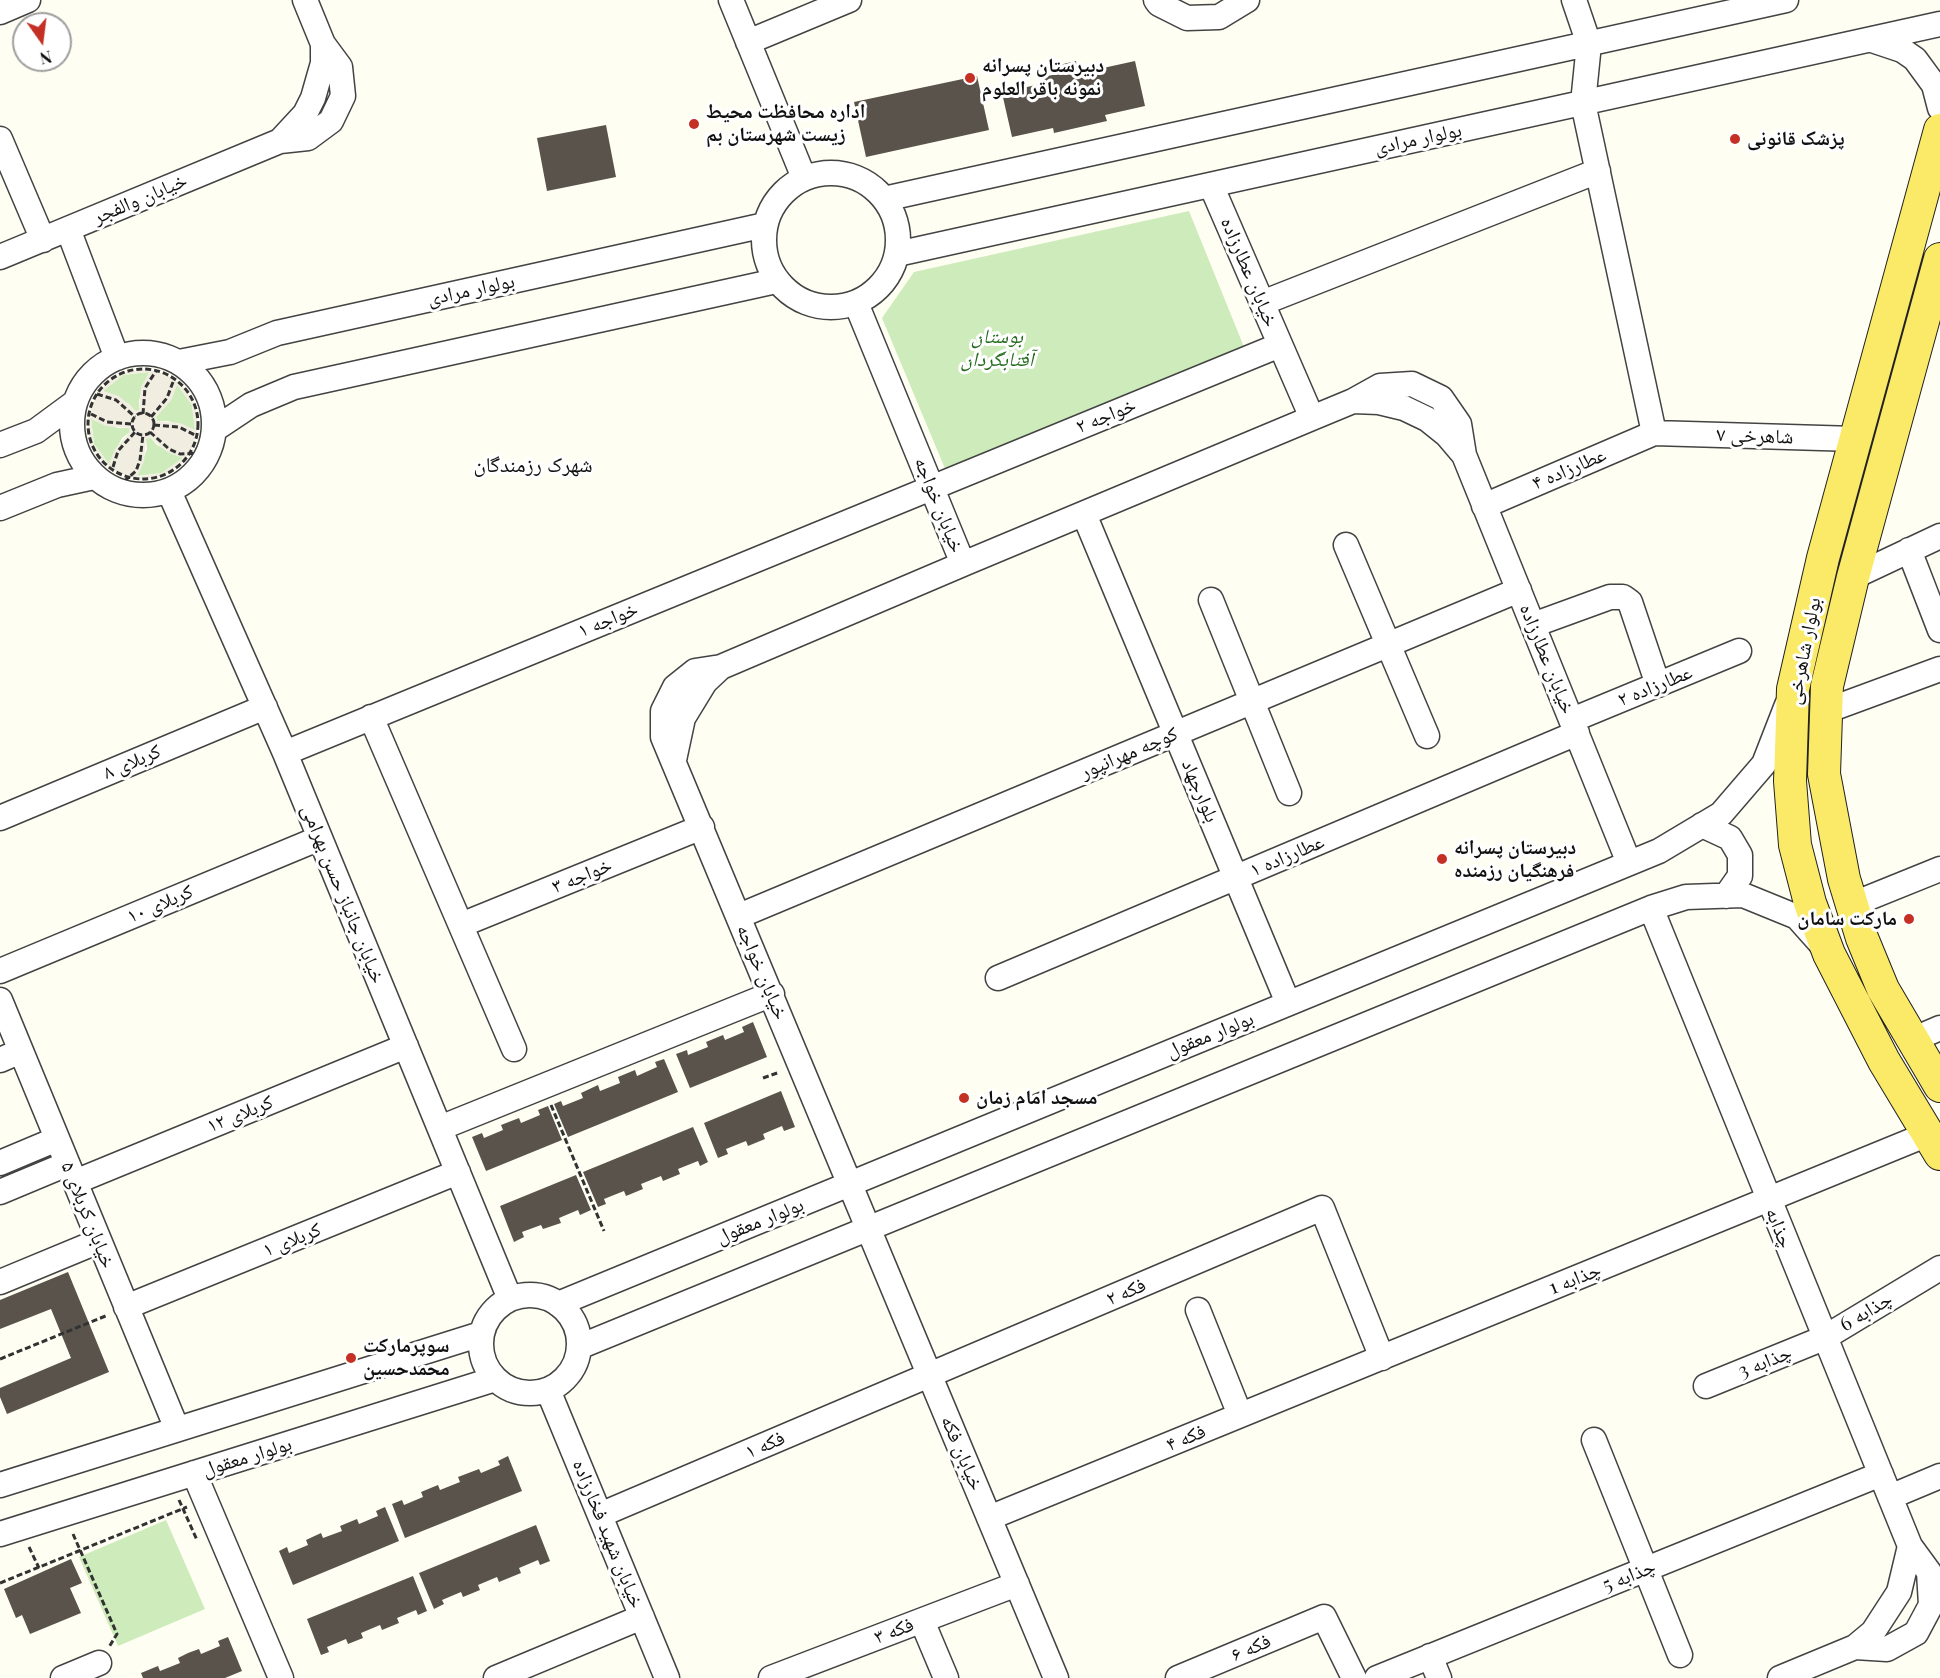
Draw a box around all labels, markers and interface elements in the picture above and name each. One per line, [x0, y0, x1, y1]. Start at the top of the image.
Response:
north arrow [12, 12, 72, 72]
text: N [38, 46, 54, 70]
place label: دبیرستان پسرانه نمونه باقر العلوم [982, 54, 1104, 101]
marker: دبیرستان پسرانه نمونه باقر العلوم [963, 71, 977, 85]
place label: اداره محافظت محیط زیست شهرستان بم [706, 100, 865, 147]
marker: اداره محافظت محیط زیست شهرستان بم [687, 117, 701, 131]
street label: بولوار مرادی [1372, 118, 1464, 160]
place label: پزشک قانونی [1747, 127, 1845, 151]
marker: پزشک قانونی [1728, 132, 1742, 146]
street label: خیابان والفجر [89, 168, 191, 230]
street label: خیابان عطارزاده [1215, 214, 1283, 330]
street label: بولوار مرادی [425, 269, 517, 311]
park label: بوستان آفتابگردان [961, 325, 1033, 372]
street label: خواجه ۲ [1073, 393, 1139, 439]
street label: شاهرخی ۷ [1716, 423, 1794, 449]
street label: عطارزاده ۴ [1528, 443, 1610, 495]
district label: شهرک رزمندگان [474, 452, 592, 478]
street label: خیابان خواجه [909, 454, 969, 556]
street label: بولوار شاهرخی [1782, 595, 1826, 707]
street label: خواجه ۱ [575, 597, 641, 643]
street label: خیابان عطارزاده [1514, 600, 1580, 718]
street label: عطارزاده ۲ [1614, 660, 1696, 712]
street label: کوچه مهرانپور [1077, 722, 1181, 784]
street label: کربلای ۸ [100, 739, 164, 785]
street label: بلوارجهاد [1176, 756, 1224, 826]
street label: خیابان جانباز حسن بهرامی [296, 801, 390, 987]
street label: عطارزاده ۱ [1246, 830, 1328, 882]
place label: دبیرستان پسرانه فرهنگیان رزمنده [1454, 836, 1576, 883]
marker: دبیرستان پسرانه فرهنگیان رزمنده [1435, 852, 1449, 866]
street label: خواجه ۳ [549, 853, 615, 899]
street label: کربلای ۱۰ [123, 879, 197, 929]
place label: مارکت سامان [1797, 907, 1897, 931]
marker: مارکت سامان [1902, 912, 1916, 926]
street label: خیابان خواجه [731, 921, 793, 1023]
street label: بولوار معقول [1163, 1007, 1257, 1063]
place label: مسجد امام زمان [976, 1086, 1097, 1110]
street label: کربلای ۱۲ [203, 1090, 277, 1138]
marker: مسجد امام زمان [957, 1091, 971, 1105]
street label: خیابان کربلای ۵ [56, 1158, 120, 1272]
street label: بولوار معقول [713, 1193, 807, 1249]
street label: چذابه [1760, 1204, 1798, 1252]
street label: کربلای ۱ [260, 1218, 324, 1262]
street label: چذابه 1 [1546, 1258, 1604, 1300]
street label: فکه ۲ [1103, 1273, 1149, 1311]
street label: چذابه 6 [1835, 1287, 1897, 1337]
place label: سوپرمارکت محمدحسین [363, 1334, 450, 1381]
street label: چذابه 3 [1735, 1340, 1795, 1384]
marker: سوپرمارکت محمدحسین [344, 1351, 358, 1365]
street label: خیابان فکه [936, 1412, 988, 1494]
street label: فکه ۴ [1163, 1419, 1209, 1457]
street label: فکه ۱ [742, 1426, 788, 1464]
street label: بولوار معقول [199, 1432, 295, 1482]
street label: خیابان شهید فخارزاده [567, 1456, 649, 1612]
street label: چذابه 5 [1599, 1555, 1659, 1597]
street label: فکه ۳ [871, 1613, 917, 1649]
street label: فکه ۶ [1228, 1629, 1274, 1667]

